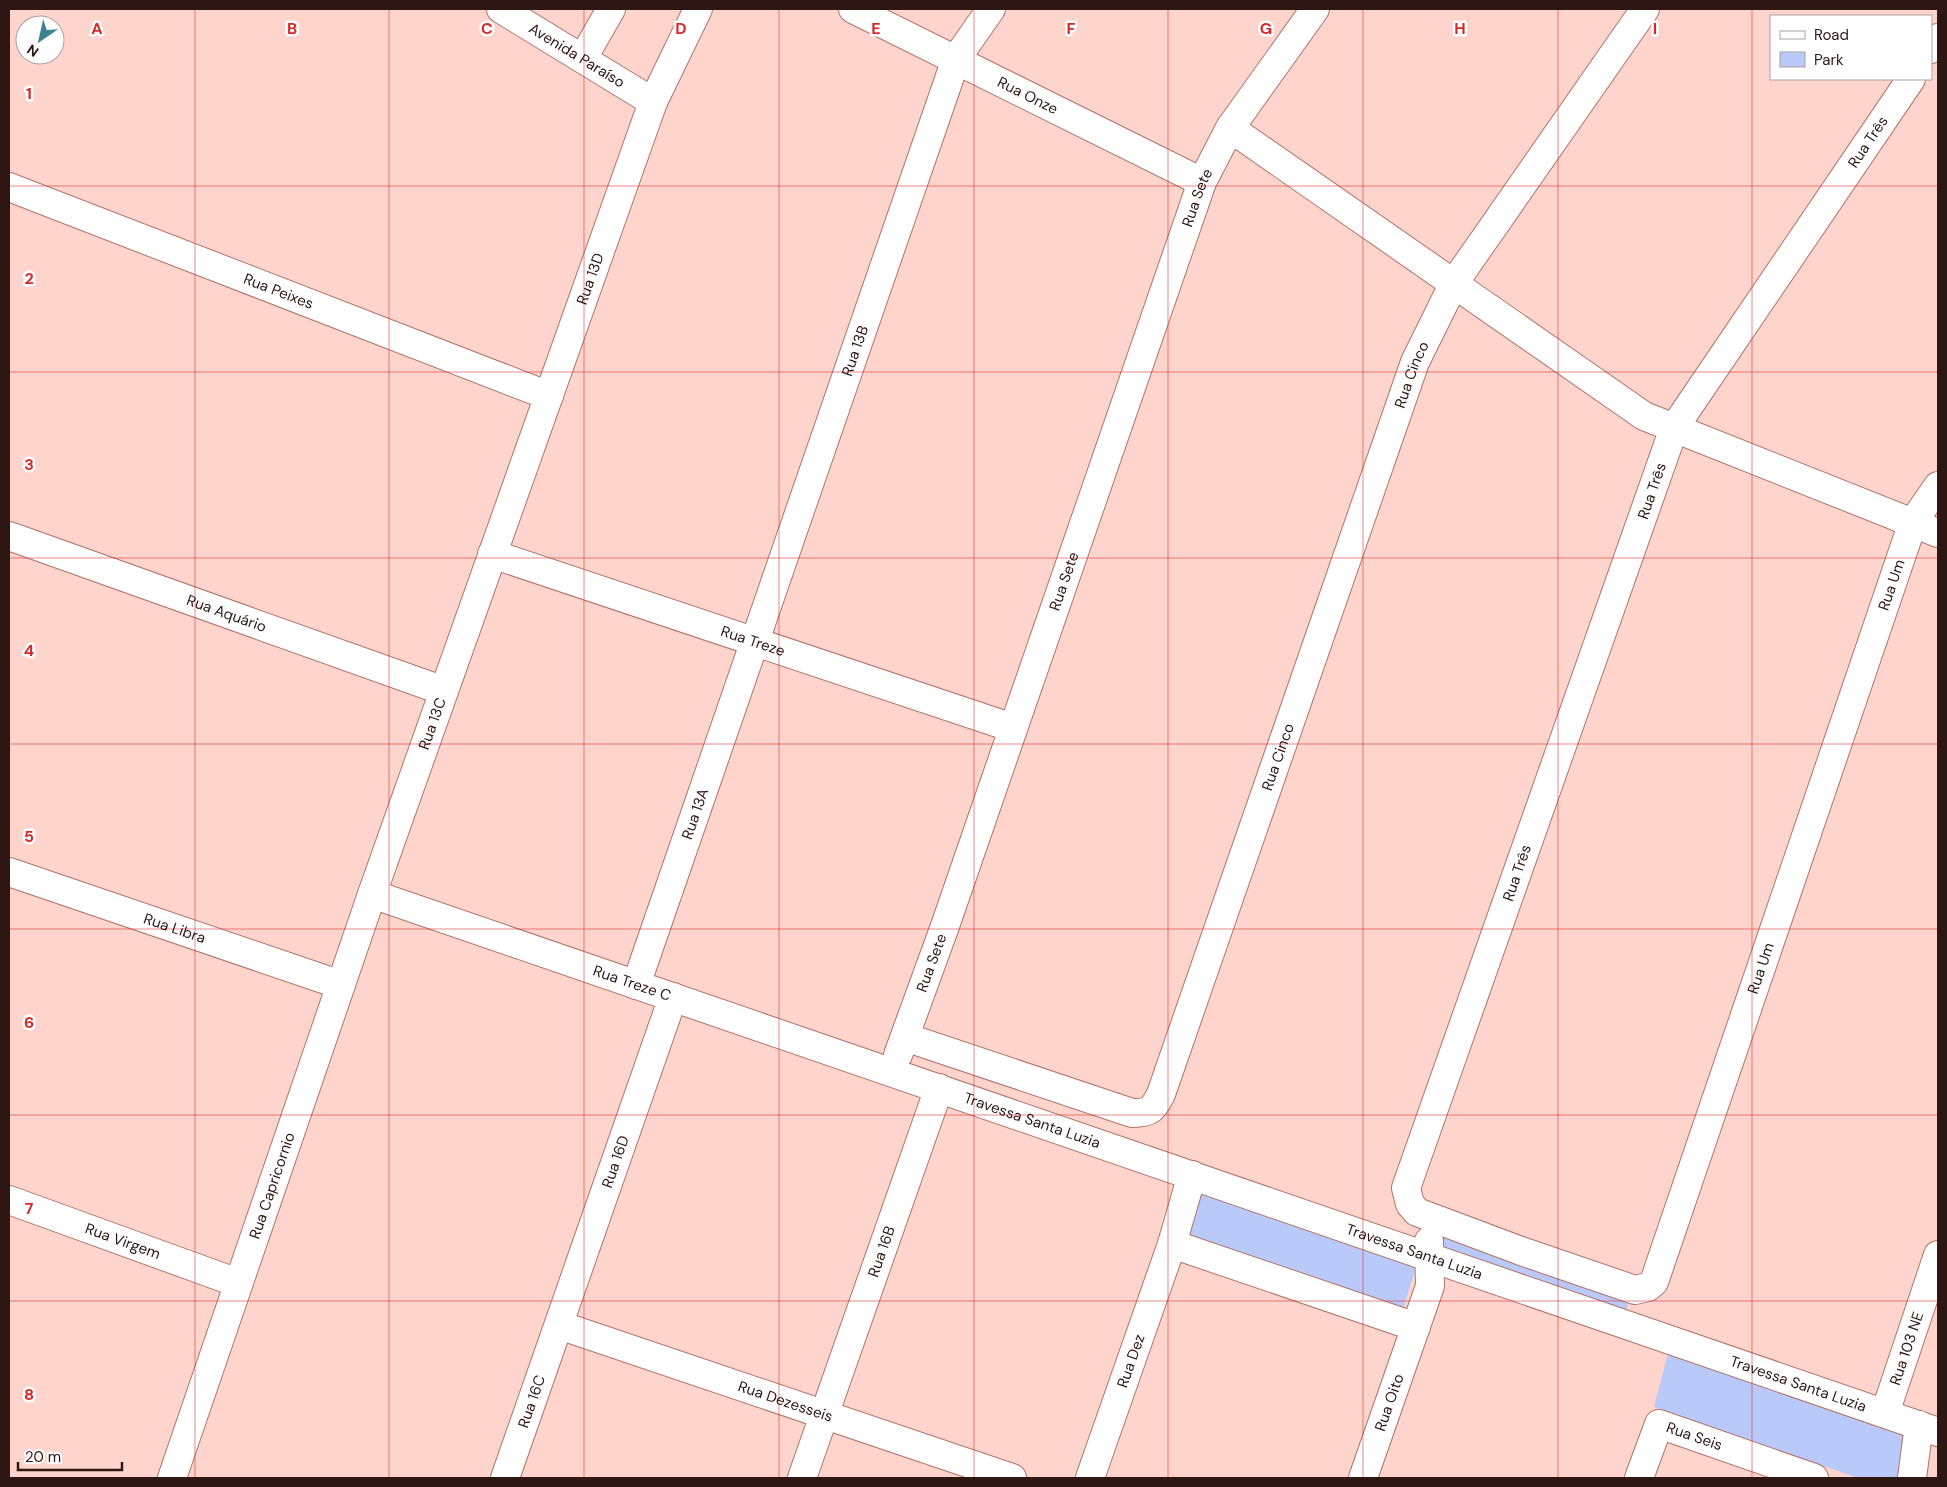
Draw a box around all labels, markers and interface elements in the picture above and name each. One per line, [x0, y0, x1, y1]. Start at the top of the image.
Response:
north arrow [15, 15, 65, 65]
legend [1770, 15, 1932, 80]
text: A [91, 18, 103, 39]
text: B [287, 18, 297, 39]
text: C [481, 18, 493, 39]
street label: Avenida Paraíso [525, 18, 629, 93]
text: D [675, 18, 687, 39]
text: E [871, 18, 881, 39]
text: F [1067, 18, 1076, 39]
text: G [1260, 18, 1272, 39]
text: H [1454, 18, 1466, 39]
text: I [1653, 18, 1657, 39]
text: Road [1814, 25, 1849, 45]
text: N [23, 40, 42, 61]
text: Park [1814, 50, 1844, 70]
street label: Rua Onze [994, 72, 1061, 119]
text: 1 [26, 83, 32, 104]
street label: Rua Três [1843, 112, 1893, 172]
street label: Rua Sete [1177, 165, 1217, 230]
street label: Rua 13D [572, 250, 609, 307]
text: 2 [24, 268, 34, 289]
street label: Rua Peixes [241, 269, 316, 314]
street label: Rua 13B [837, 323, 873, 379]
street label: Rua Cinco [1390, 338, 1434, 411]
text: 3 [24, 454, 34, 475]
street label: Rua Três [1633, 460, 1671, 522]
street label: Rua Sete [1045, 549, 1083, 613]
street label: Rua Um [1874, 557, 1910, 613]
street label: Rua Aquário [184, 590, 269, 637]
street label: Rua Treze [718, 621, 788, 661]
text: 4 [24, 640, 34, 661]
street label: Rua 13C [414, 695, 451, 753]
street label: Rua Cinco [1257, 720, 1299, 793]
street label: Rua 13A [677, 786, 713, 842]
text: 5 [24, 826, 34, 847]
street label: Rua Três [1498, 842, 1536, 904]
street label: Rua Libra [141, 909, 208, 948]
street label: Rua Sete [912, 931, 951, 995]
street label: Rua Um [1743, 940, 1779, 997]
street label: Rua Treze C [590, 961, 674, 1006]
text: 6 [24, 1012, 34, 1033]
street label: Travessa Santa Luzia [961, 1088, 1103, 1153]
street label: Rua Capricornio [245, 1130, 300, 1242]
street label: Rua 16D [597, 1133, 634, 1191]
text: 7 [25, 1198, 34, 1219]
street label: Rua Virgem [82, 1218, 163, 1264]
street label: Travessa Santa Luzia [1343, 1219, 1485, 1284]
street label: Rua 16B [863, 1223, 900, 1280]
street label: Rua 103 NE [1885, 1309, 1928, 1388]
street label: Rua Dez [1112, 1331, 1150, 1390]
street label: Travessa Santa Luzia [1727, 1351, 1869, 1417]
street label: Rua Oito [1370, 1371, 1409, 1434]
street label: Rua 16C [513, 1372, 550, 1431]
street label: Rua Dezesseis [735, 1376, 835, 1427]
text: 8 [24, 1384, 34, 1405]
street label: Rua Seis [1664, 1417, 1725, 1455]
scale bar [18, 1440, 121, 1472]
text: 20 m [25, 1447, 61, 1467]

